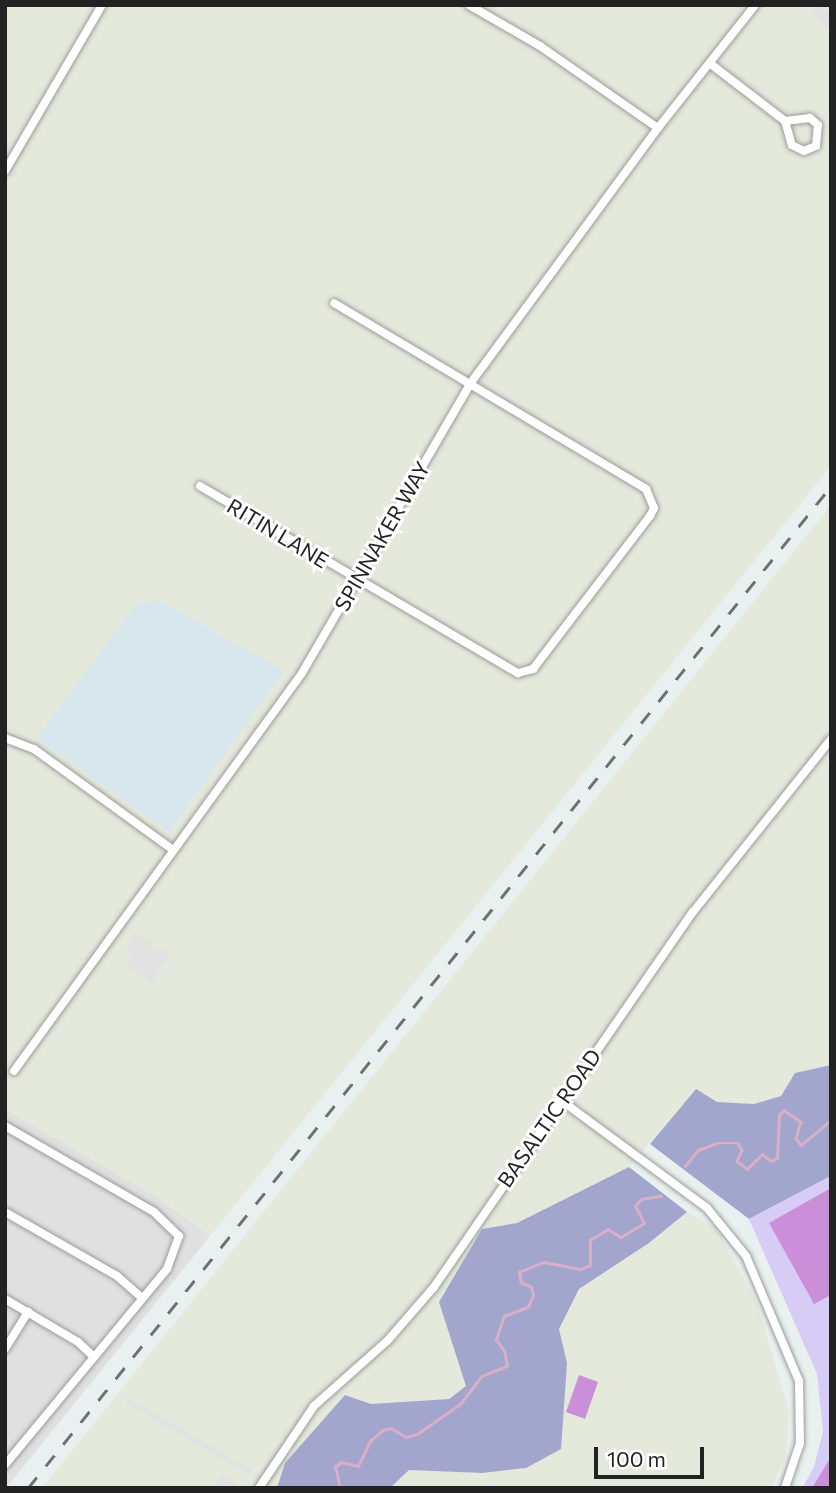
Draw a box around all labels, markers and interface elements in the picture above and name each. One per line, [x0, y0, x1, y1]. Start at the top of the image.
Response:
street label: SPINNAKER WAY [329, 457, 435, 615]
street label: RITIN LANE [223, 493, 333, 573]
street label: BASALTIC ROAD [492, 1044, 606, 1192]
scale bar [598, 1434, 708, 1478]
text: 100 m [607, 1446, 666, 1471]

